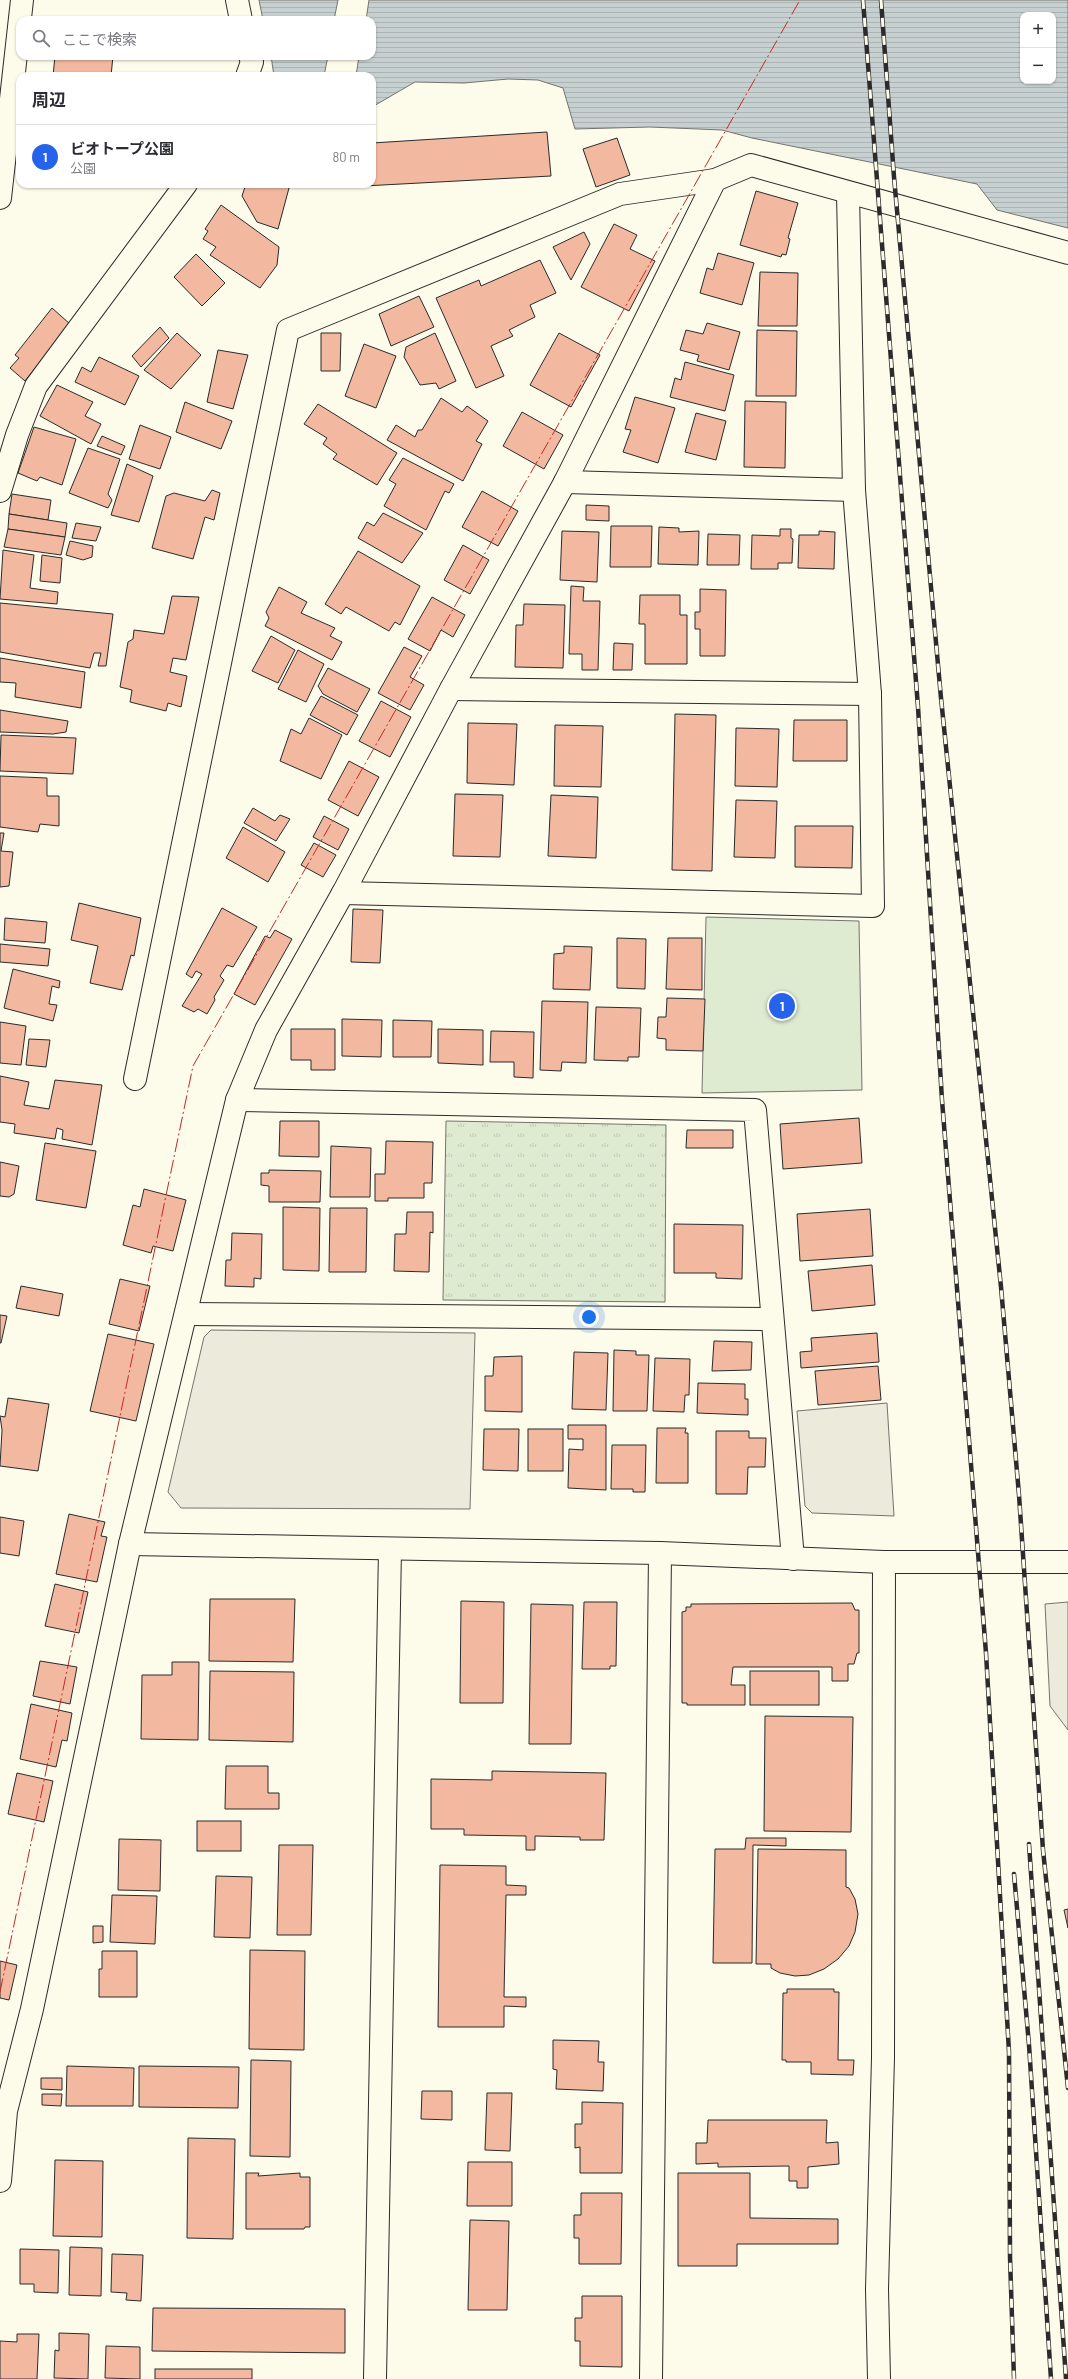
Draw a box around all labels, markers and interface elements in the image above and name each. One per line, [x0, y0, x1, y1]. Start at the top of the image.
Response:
map controls [1020, 12, 1056, 84]
button: + [1020, 12, 1056, 48]
search box [16, 16, 376, 60]
icon: search [30, 27, 52, 49]
text: ここで検索 [62, 30, 137, 48]
button: − [1020, 48, 1056, 84]
text: 周辺 [32, 89, 66, 109]
text: ビオトープ公園 [70, 139, 174, 157]
text: 1 [43, 149, 47, 165]
text: 80 m [333, 149, 360, 165]
text: 公園 [70, 160, 96, 176]
pin: 1 [769, 991, 795, 1021]
your location [579, 1307, 599, 1327]

